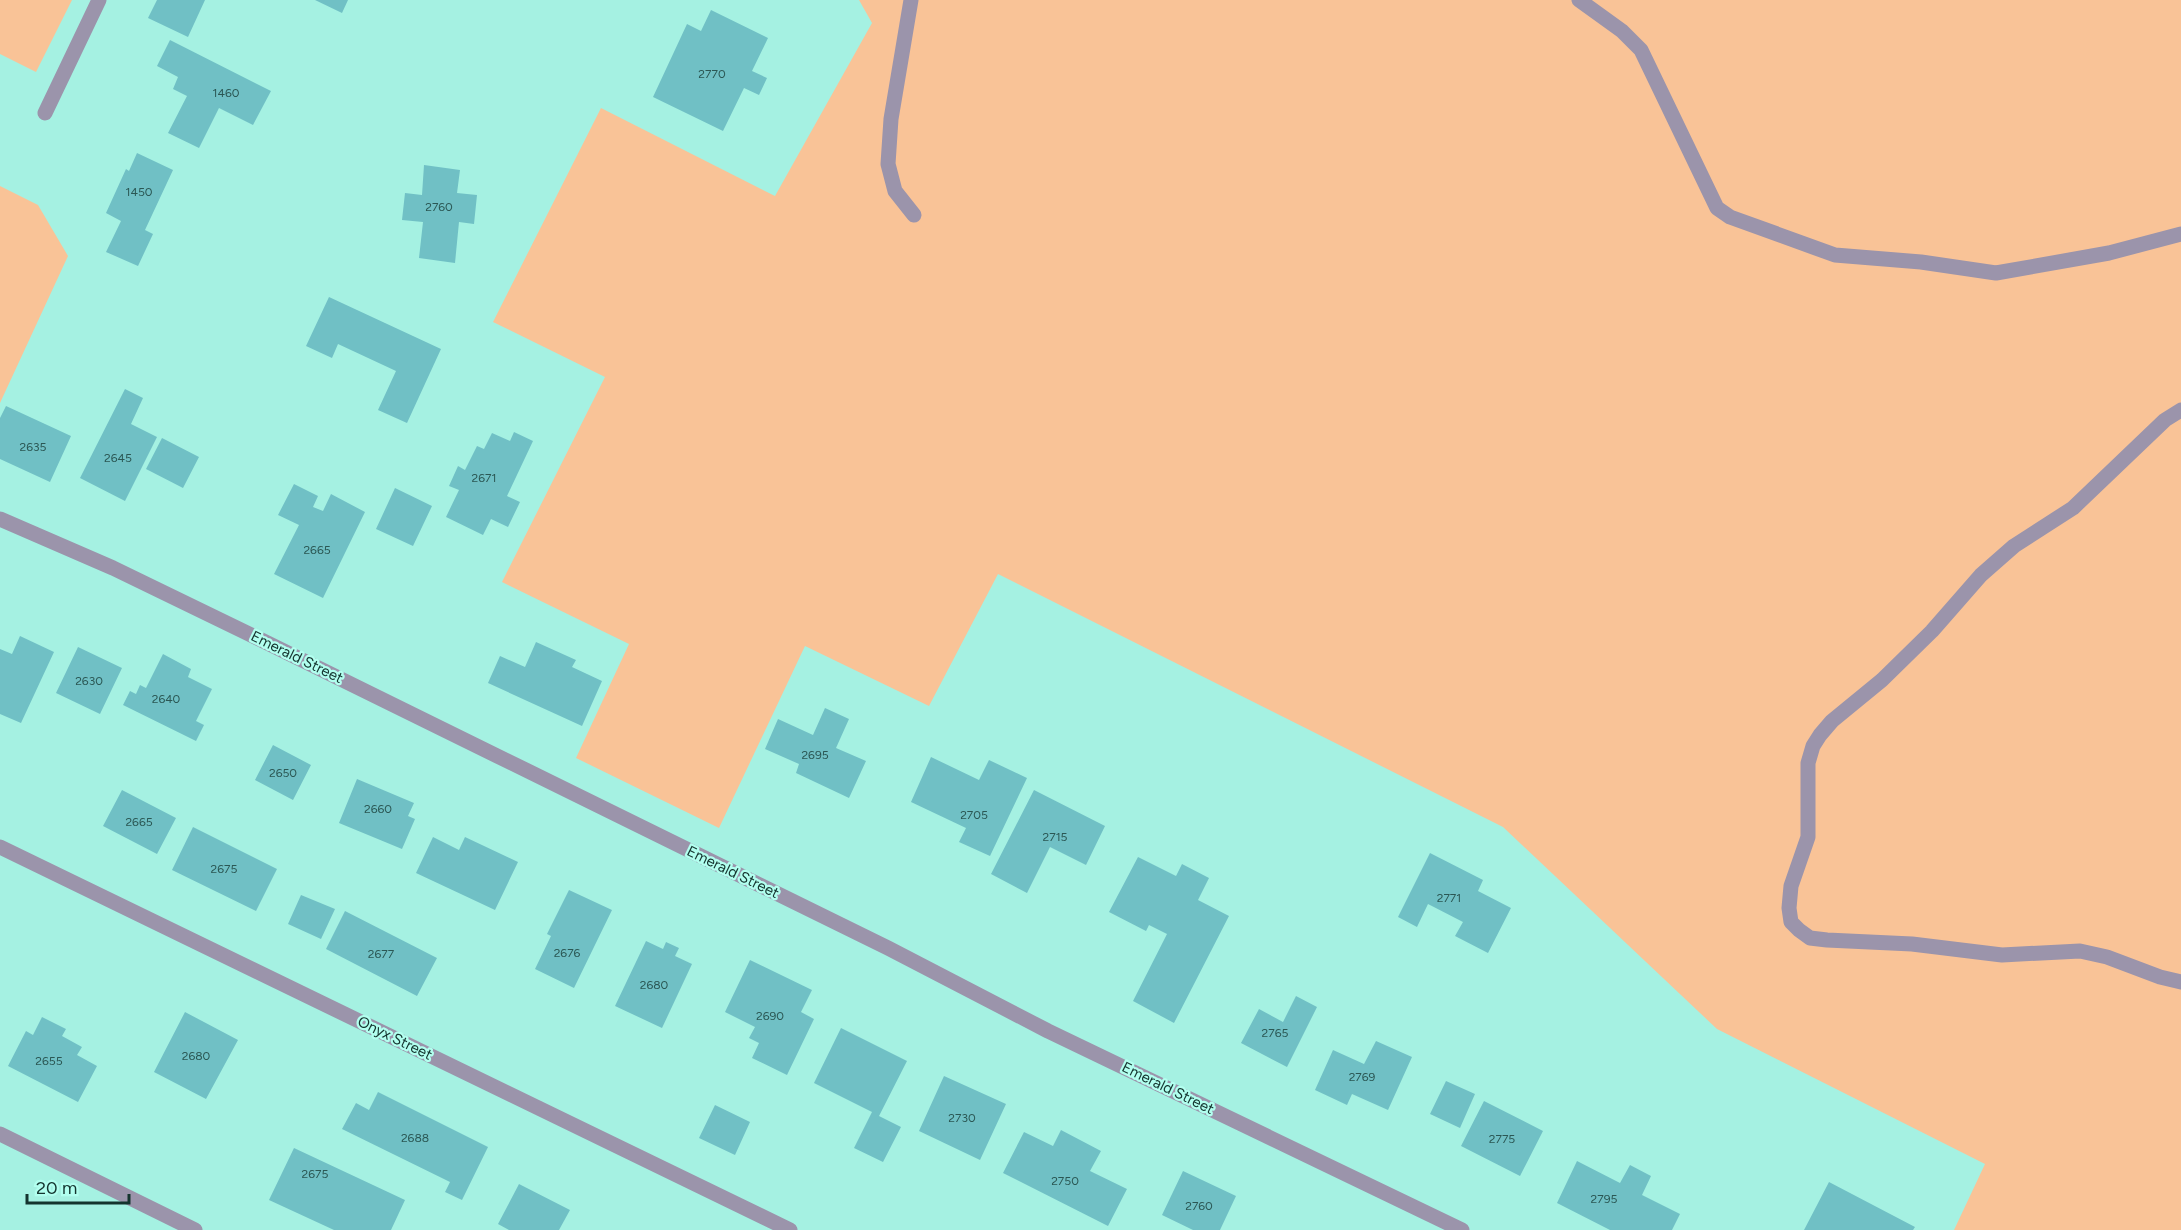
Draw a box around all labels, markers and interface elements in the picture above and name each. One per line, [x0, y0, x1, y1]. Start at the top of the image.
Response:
house number: 2770 [698, 67, 726, 81]
house number: 1460 [213, 86, 240, 100]
house number: 1450 [125, 185, 153, 199]
house number: 2760 [425, 200, 453, 214]
house number: 2635 [20, 440, 47, 454]
house number: 2645 [104, 451, 132, 465]
house number: 2671 [472, 471, 496, 485]
house number: 2665 [303, 543, 331, 557]
street label: Emerald Street [248, 627, 346, 687]
house number: 2630 [75, 674, 103, 688]
house number: 2640 [152, 692, 181, 706]
house number: 2695 [801, 748, 829, 762]
house number: 2650 [269, 766, 297, 780]
house number: 2660 [364, 802, 392, 816]
house number: 2705 [960, 808, 988, 822]
house number: 2665 [125, 815, 153, 829]
house number: 2715 [1042, 830, 1068, 844]
street label: Emerald Street [684, 842, 782, 902]
house number: 2675 [211, 862, 238, 876]
house number: 2771 [1437, 891, 1461, 905]
house number: 2676 [554, 946, 581, 960]
house number: 2677 [368, 947, 395, 961]
house number: 2680 [640, 978, 669, 992]
house number: 2690 [756, 1009, 784, 1023]
street label: Onyx Street [355, 1012, 435, 1064]
house number: 2765 [1262, 1026, 1289, 1040]
house number: 2680 [182, 1049, 211, 1063]
house number: 2655 [35, 1054, 63, 1068]
street label: Emerald Street [1119, 1058, 1217, 1118]
house number: 2769 [1349, 1070, 1376, 1084]
house number: 2730 [948, 1111, 976, 1125]
house number: 2688 [401, 1131, 429, 1145]
house number: 2775 [1489, 1132, 1515, 1146]
scale bar [27, 1167, 129, 1205]
house number: 2675 [302, 1167, 329, 1181]
house number: 2750 [1051, 1174, 1079, 1188]
text: 20 m [36, 1177, 77, 1199]
house number: 2795 [1591, 1192, 1618, 1206]
house number: 2760 [1185, 1199, 1213, 1213]

